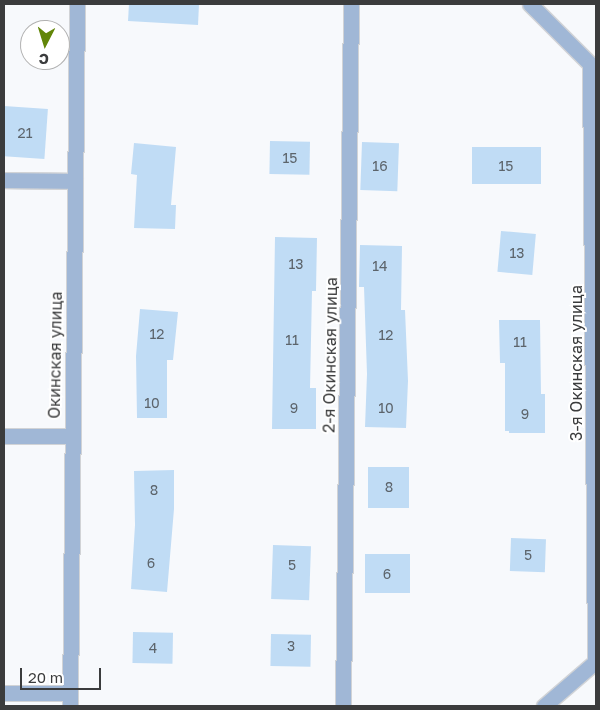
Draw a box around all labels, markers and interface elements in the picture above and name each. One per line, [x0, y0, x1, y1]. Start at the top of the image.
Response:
north arrow [20, 20, 70, 70]
text: С [38, 51, 49, 68]
house number: 21 [18, 125, 32, 141]
house number: 15 [283, 150, 297, 166]
house number: 16 [372, 158, 388, 174]
house number: 15 [499, 158, 513, 174]
house number: 13 [510, 245, 524, 261]
house number: 13 [289, 256, 303, 272]
house number: 14 [372, 258, 388, 274]
street label: 2-я Окинская улица [319, 277, 341, 433]
street label: 3-я Окинская улица [566, 285, 586, 441]
street label: Окинская улица [44, 291, 66, 419]
house number: 12 [150, 326, 164, 342]
house number: 12 [379, 327, 393, 343]
house number: 11 [285, 332, 299, 348]
house number: 11 [513, 334, 527, 350]
house number: 10 [144, 395, 160, 411]
house number: 9 [290, 400, 298, 416]
house number: 10 [378, 400, 394, 416]
house number: 9 [521, 406, 529, 422]
house number: 8 [385, 479, 393, 495]
house number: 8 [150, 482, 158, 498]
house number: 5 [524, 547, 532, 563]
house number: 6 [147, 555, 155, 571]
house number: 5 [288, 557, 296, 573]
house number: 6 [383, 566, 391, 582]
house number: 3 [287, 638, 295, 654]
house number: 4 [149, 640, 157, 656]
scale bar [22, 658, 104, 690]
text: 20 m [28, 668, 63, 686]

